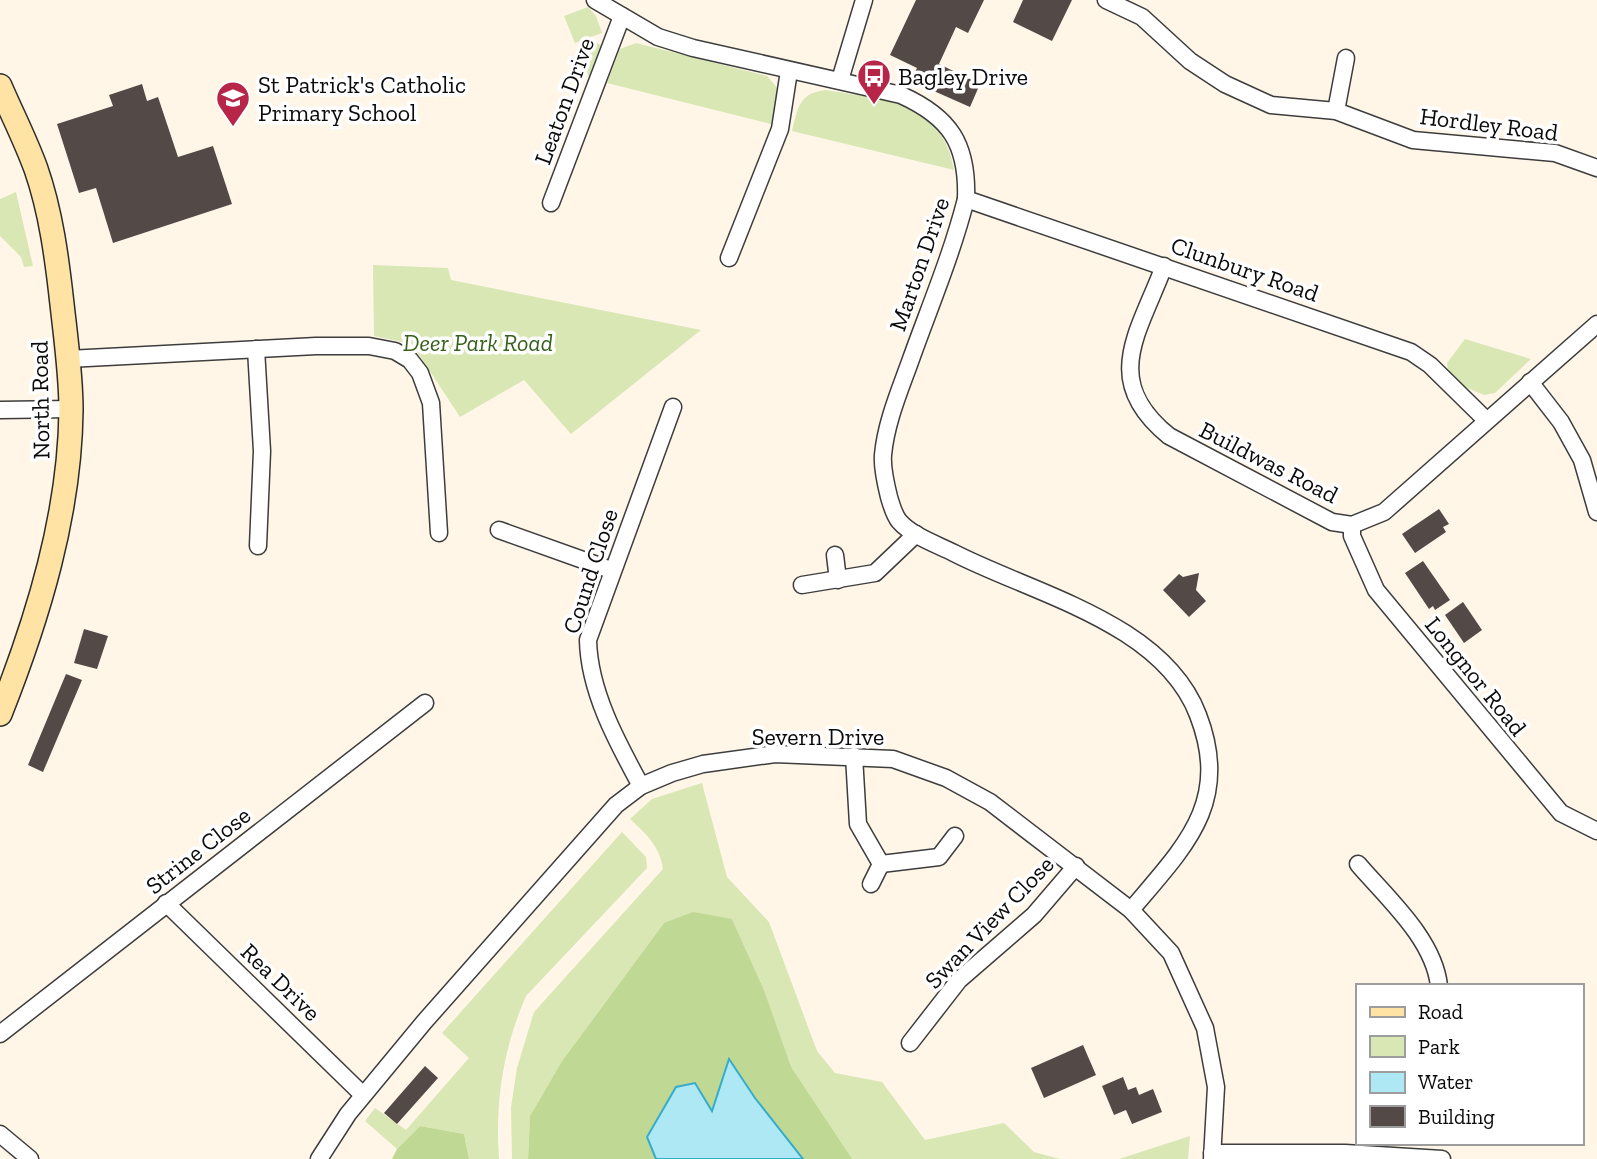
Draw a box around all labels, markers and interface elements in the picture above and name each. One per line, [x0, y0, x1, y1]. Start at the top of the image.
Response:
street label: Leaton Drive [528, 34, 600, 168]
bus stop icon: Bagley Drive [855, 57, 893, 106]
place label: Bagley Drive [898, 62, 1028, 91]
place label: St Patrick's Catholic Primary School [258, 70, 466, 127]
school or university icon: St Patrick's Catholic Primary School [214, 79, 252, 128]
street label: Hordley Road [1418, 101, 1560, 147]
street label: Marton Drive [883, 193, 955, 335]
street label: Clunbury Road [1167, 230, 1323, 308]
park label: Deer Park Road [403, 328, 553, 357]
street label: North Road [24, 340, 56, 460]
street label: Buildwas Road [1195, 415, 1343, 509]
street label: Cound Close [556, 505, 624, 637]
street label: Longnor Road [1419, 610, 1533, 742]
street label: Severn Drive [752, 722, 884, 751]
street label: Strine Close [140, 800, 256, 900]
street label: Swan View Close [918, 850, 1060, 994]
street label: Rea Drive [235, 937, 327, 1027]
legend [1356, 984, 1583, 1145]
text: Road [1418, 999, 1464, 1024]
text: Park [1418, 1034, 1460, 1059]
text: Water [1418, 1069, 1473, 1094]
text: Building [1418, 1104, 1495, 1129]

